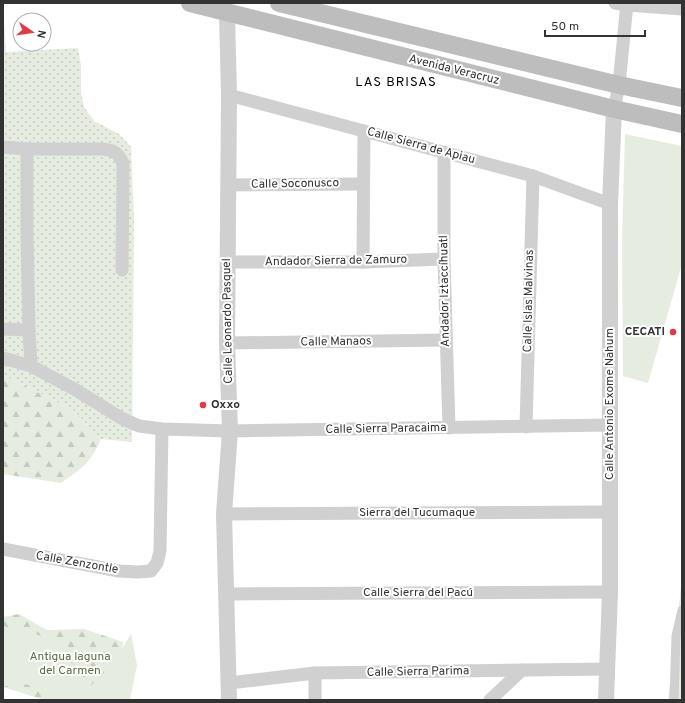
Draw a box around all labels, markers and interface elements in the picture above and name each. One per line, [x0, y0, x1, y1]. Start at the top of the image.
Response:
north arrow [12, 12, 52, 52]
scale bar [545, 12, 645, 38]
text: 50 m [551, 19, 579, 35]
text: N [33, 29, 48, 39]
street label: Avenida Veracruz [407, 51, 501, 89]
district label: LAS BRISAS [355, 75, 437, 91]
street label: Calle Sierra de Apiau [365, 124, 477, 168]
street label: Calle Soconusco [251, 175, 339, 193]
street label: Andador Iztaccíhuatl [436, 235, 454, 347]
street label: Calle Islas Malvinas [520, 249, 538, 353]
street label: Andador Sierra de Zamuro [265, 252, 408, 270]
street label: Calle Leonardo Pasquel [219, 258, 237, 384]
place label: CECATI [625, 324, 665, 340]
marker: CECATI [668, 327, 678, 337]
street label: Calle Antonio Exome Nahum [602, 328, 618, 480]
street label: Calle Manaos [300, 333, 372, 351]
place label: Oxxo [211, 397, 240, 413]
marker: Oxxo [198, 400, 208, 410]
street label: Calle Sierra Paracaima [325, 420, 447, 438]
street label: Sierra del Tucumaque [359, 505, 475, 521]
street label: Calle Zenzontle [34, 548, 120, 578]
street label: Calle Sierra del Pacú [363, 585, 473, 601]
park label: Antigua laguna del Carmen [29, 649, 111, 679]
street label: Calle Sierra Parima [367, 663, 469, 681]

